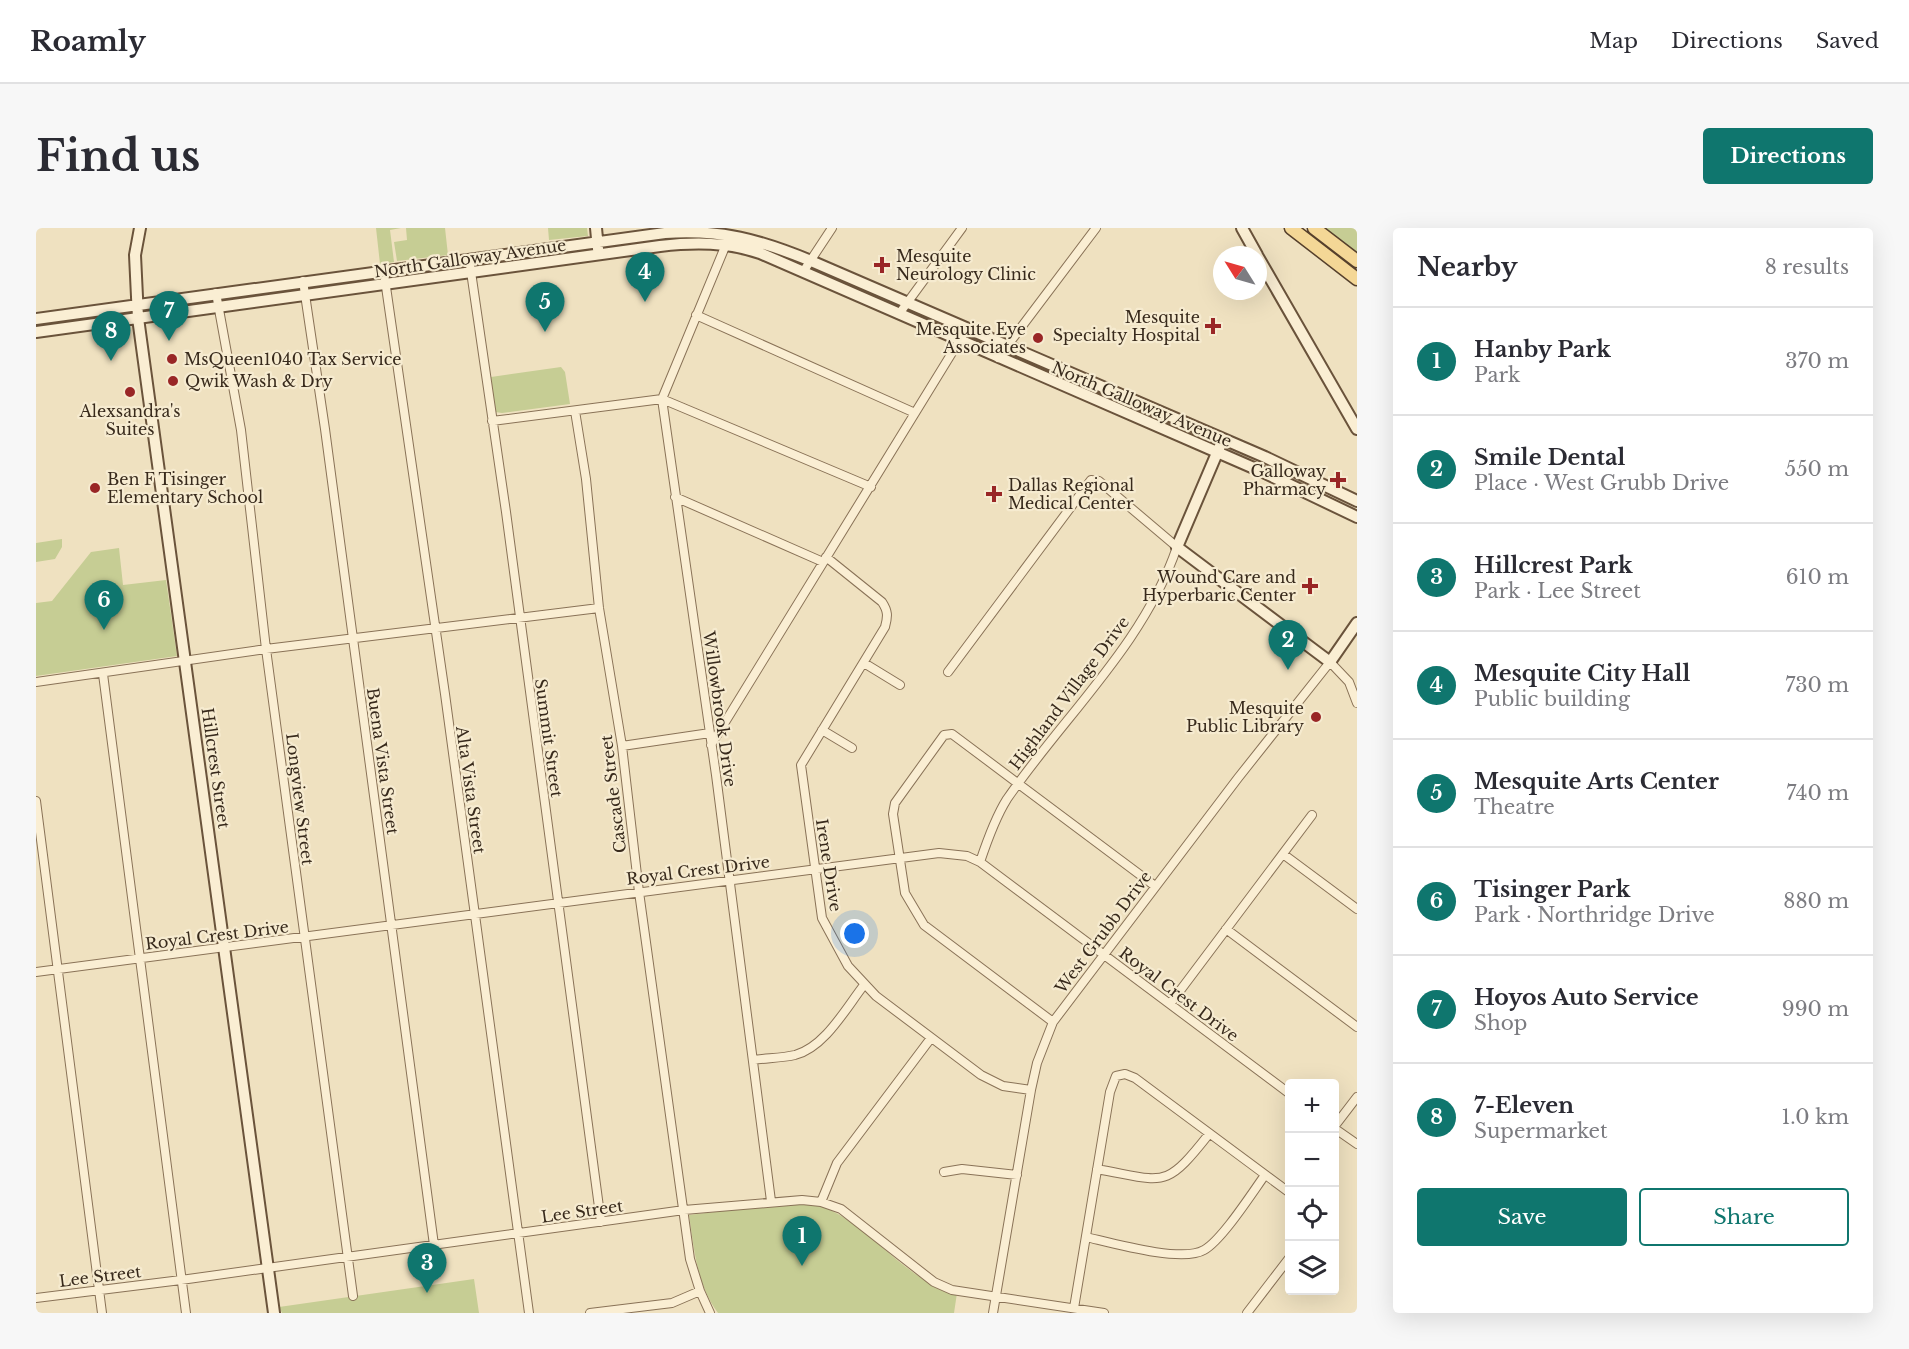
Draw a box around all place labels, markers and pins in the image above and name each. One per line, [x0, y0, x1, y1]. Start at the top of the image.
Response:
place label: Mesquite Neurology Clinic [896, 246, 1036, 284]
pin: 4 [626, 253, 664, 302]
marker: Mesquite Neurology Clinic [873, 256, 891, 274]
pin: 5 [526, 282, 564, 332]
pin: 7 [150, 291, 188, 341]
place label: Mesquite Specialty Hospital [1053, 307, 1200, 345]
pin: 8 [92, 312, 130, 361]
marker: Mesquite Specialty Hospital [1204, 317, 1222, 335]
place label: Mesquite Eye Associates [916, 319, 1026, 357]
marker: Mesquite Eye Associates [1031, 331, 1045, 345]
place label: MsQueen1040 Tax Service [184, 349, 401, 369]
marker: MsQueen1040 Tax Service [165, 352, 179, 366]
place label: Qwik Wash & Dry [185, 371, 333, 391]
marker: Qwik Wash & Dry [166, 374, 180, 388]
marker: Alexsandra's Suites [123, 385, 137, 399]
place label: Alexsandra's Suites [79, 401, 180, 439]
place label: Galloway Pharmacy [1243, 461, 1327, 499]
place label: Ben F Tisinger Elementary School [107, 469, 263, 507]
marker: Galloway Pharmacy [1331, 473, 1345, 487]
place label: Dallas Regional Medical Center [1008, 475, 1134, 513]
marker: Ben F Tisinger Elementary School [88, 481, 102, 495]
marker: Dallas Regional Medical Center [985, 485, 1003, 503]
place label: Wound Care and Hyperbaric Center [1142, 567, 1296, 605]
marker: Wound Care and Hyperbaric Center [1301, 577, 1319, 595]
pin: 6 [84, 580, 124, 630]
pin: 2 [1268, 620, 1308, 670]
place label: Mesquite Public Library [1186, 698, 1305, 736]
marker: Mesquite Public Library [1309, 710, 1323, 724]
pin: 1 [782, 1216, 822, 1266]
pin: 3 [408, 1244, 446, 1293]

